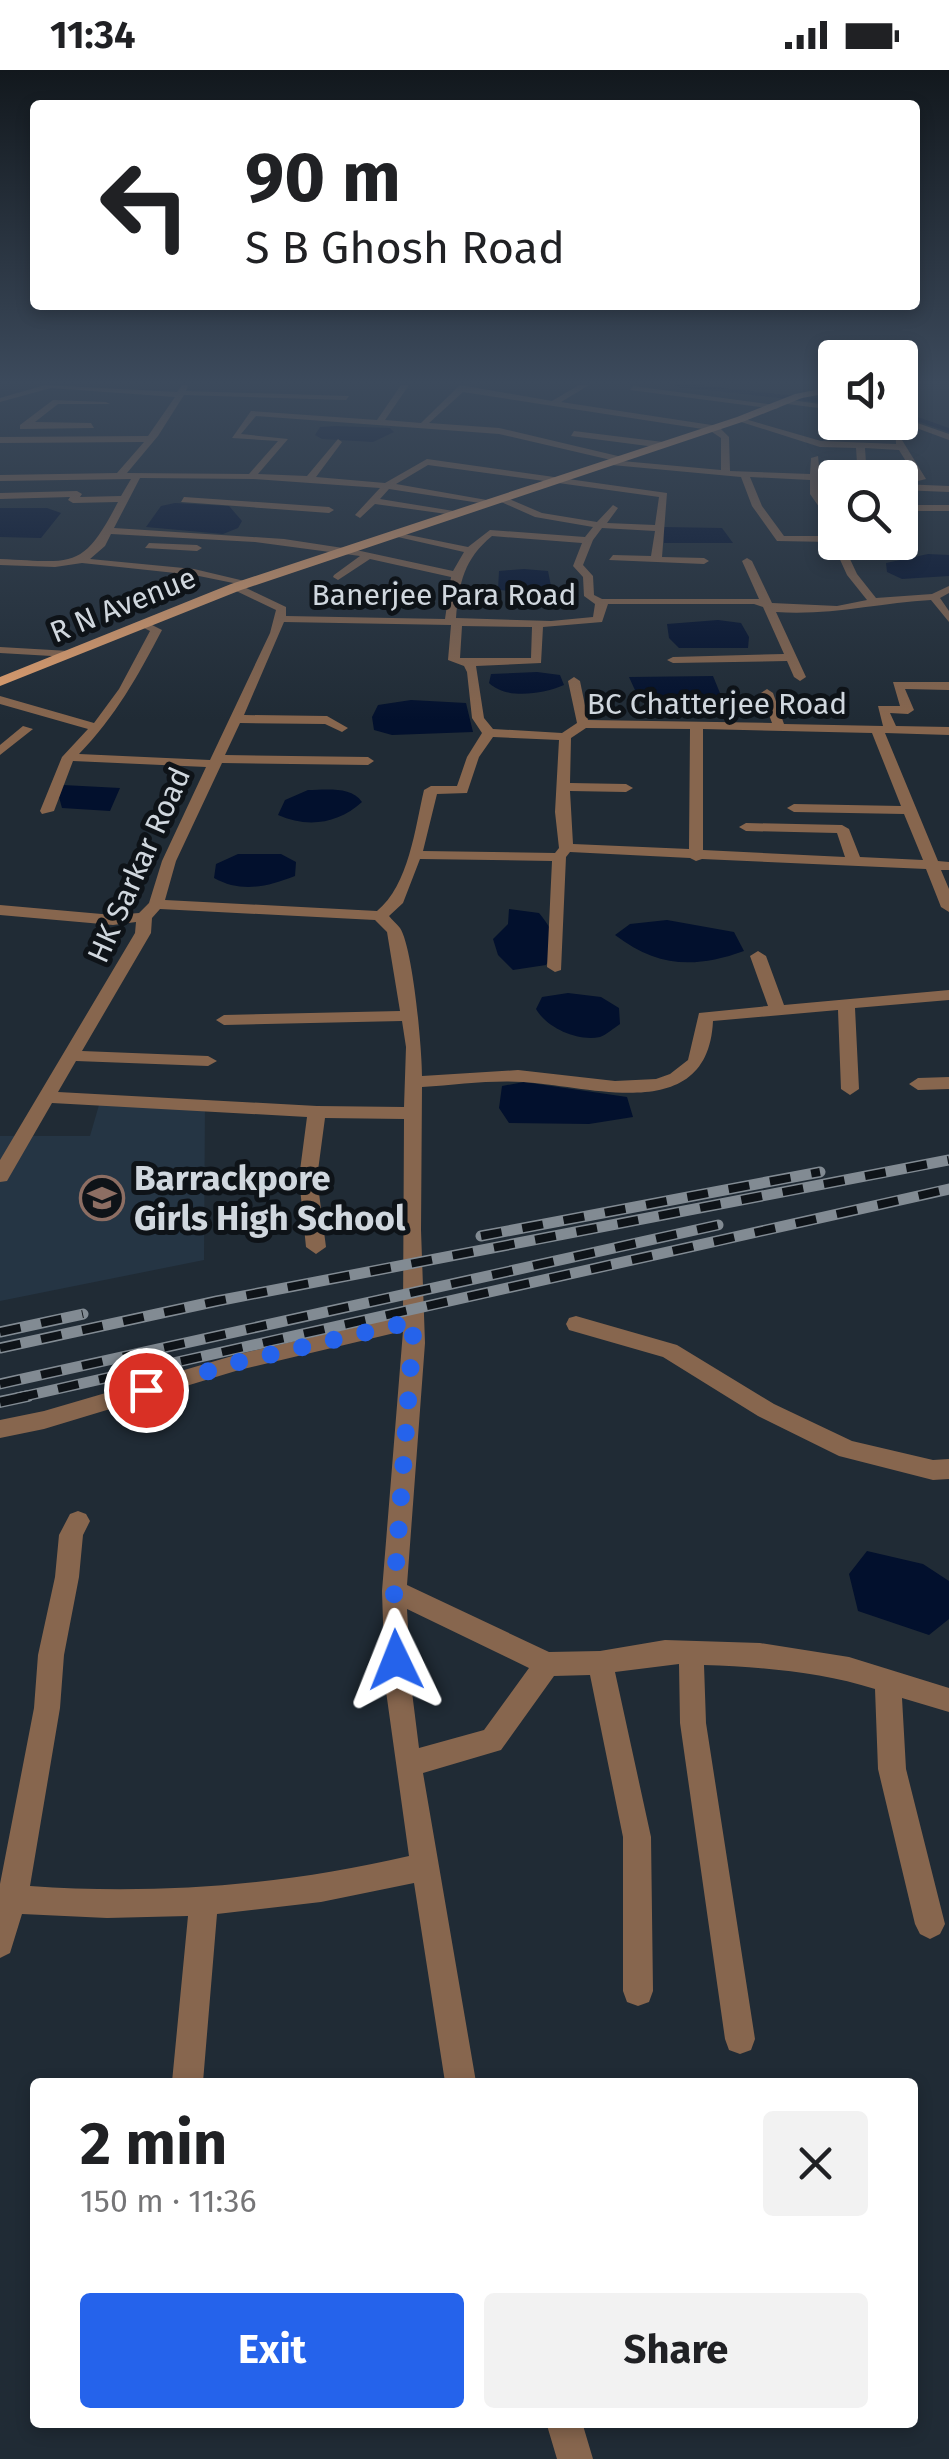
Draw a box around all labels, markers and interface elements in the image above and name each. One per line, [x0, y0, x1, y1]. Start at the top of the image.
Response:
text: 11:34 [50, 12, 135, 58]
text: 90 m [245, 136, 401, 220]
icon: left [80, 140, 210, 270]
text: S B Ghosh Road [245, 221, 565, 275]
map controls [818, 340, 918, 560]
button: sound [818, 340, 918, 440]
button: search [818, 460, 918, 560]
street label: R N Avenue [45, 559, 201, 651]
street label: Banerjee Para Road [312, 577, 576, 613]
street label: BC Chatterjee Road [587, 686, 847, 722]
street label: HK Sarkar Road [80, 762, 198, 968]
place label: Barrackpore Girls High School [134, 1157, 406, 1239]
school or university icon: Barrackpore Girls High School [79, 1175, 125, 1221]
pin [104, 1348, 189, 1433]
icon: arrive [119, 1363, 174, 1418]
position arrow [344, 1608, 448, 1712]
text: 2 min [80, 2108, 227, 2180]
button: close [763, 2111, 868, 2216]
text: 150 m · 11:36 [80, 2182, 257, 2220]
button: Exit [80, 2293, 464, 2408]
button: Share [484, 2293, 868, 2408]

